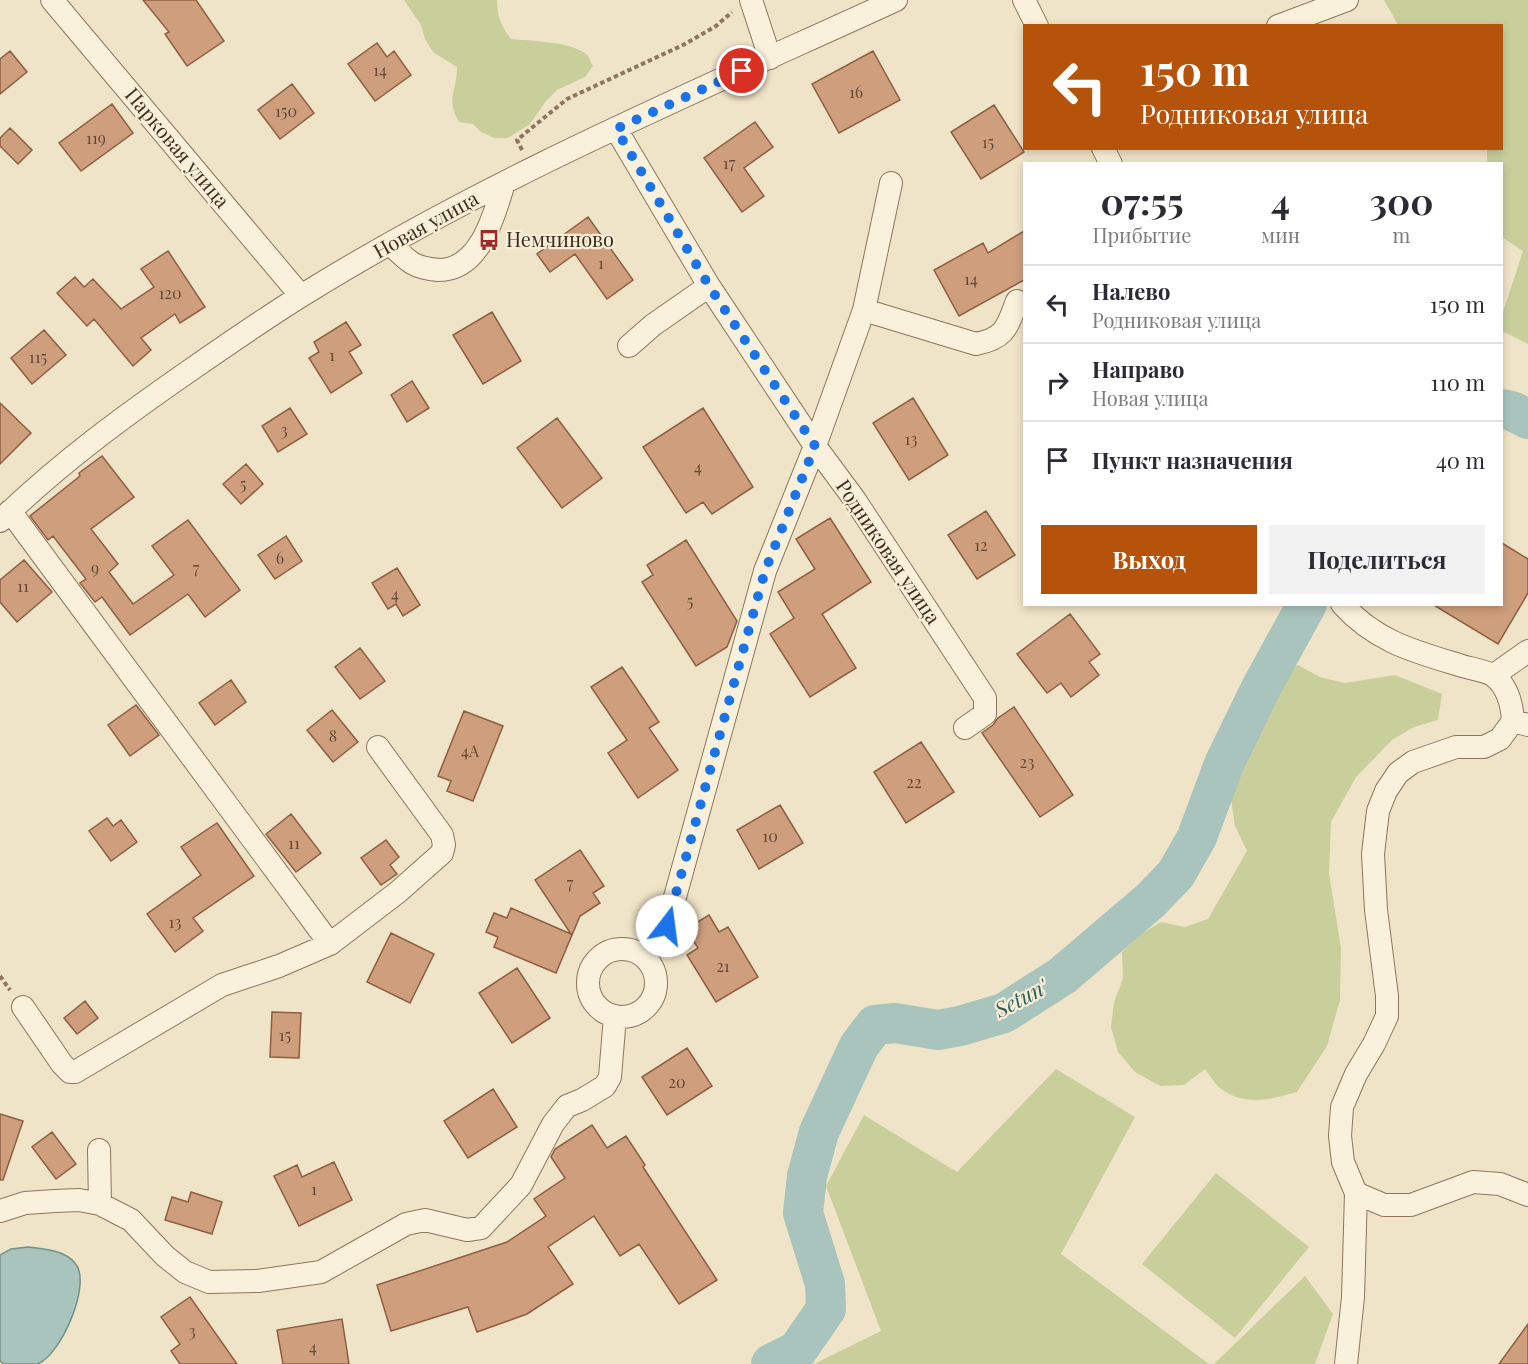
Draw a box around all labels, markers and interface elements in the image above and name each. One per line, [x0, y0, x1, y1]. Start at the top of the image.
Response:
text: 150 m [1140, 41, 1250, 97]
pin [716, 45, 767, 96]
icon: left [1041, 48, 1119, 126]
icon: arrive [725, 54, 758, 87]
house number: 14 [373, 59, 387, 80]
street label: Парковая улица [120, 81, 237, 213]
house number: 16 [849, 81, 863, 102]
text: Родниковая улица [1140, 95, 1368, 131]
house number: 150 [275, 100, 297, 121]
house number: 119 [86, 127, 106, 148]
house number: 15 [982, 131, 994, 152]
house number: 17 [723, 152, 736, 173]
text: 07:55 [1100, 176, 1184, 224]
text: 4 [1271, 176, 1290, 224]
text: 300 [1369, 176, 1433, 224]
street label: Новая улица [368, 184, 483, 264]
text: Прибытие [1093, 221, 1191, 248]
text: мин [1261, 221, 1300, 248]
text: m [1393, 221, 1410, 248]
place label: Немчиново [506, 225, 614, 252]
bus stop icon: Немчиново [477, 228, 501, 252]
house number: 1 [598, 252, 604, 273]
house number: 14 [964, 268, 978, 289]
text: Налево [1092, 276, 1170, 306]
house number: 120 [158, 282, 182, 303]
icon: left [1041, 288, 1074, 321]
text: 150 m [1430, 289, 1485, 319]
text: Родниковая улица [1092, 306, 1261, 333]
house number: 1 [329, 344, 335, 365]
house number: 115 [29, 346, 47, 367]
text: Направо [1092, 354, 1185, 384]
icon: right [1041, 366, 1074, 399]
text: 110 m [1431, 367, 1485, 397]
text: Новая улица [1092, 384, 1208, 411]
house number: 3 [280, 419, 288, 440]
house number: 13 [905, 428, 917, 449]
icon: arrive [1041, 444, 1074, 477]
text: Пункт назначения [1092, 445, 1293, 475]
text: 40 m [1436, 445, 1485, 475]
house number: 4 [694, 456, 702, 477]
house number: 5 [240, 473, 246, 494]
street label: Родниковая улица [831, 473, 948, 629]
button: Выход [1041, 525, 1257, 594]
button: Поделиться [1269, 525, 1485, 594]
house number: 12 [974, 534, 988, 555]
house number: 6 [276, 547, 284, 568]
house number: 9 [91, 557, 99, 578]
house number: 7 [193, 557, 200, 578]
house number: 11 [17, 575, 29, 596]
house number: 4 [391, 583, 399, 604]
house number: 5 [687, 590, 693, 611]
house number: 8 [329, 725, 337, 746]
house number: 4А [461, 740, 480, 761]
house number: 23 [1020, 751, 1034, 772]
house number: 22 [906, 771, 922, 792]
house number: 10 [762, 825, 778, 846]
house number: 11 [288, 832, 300, 853]
house number: 7 [567, 872, 574, 893]
position arrow [635, 894, 699, 958]
house number: 13 [169, 911, 181, 932]
house number: 21 [716, 955, 730, 976]
water label: Setun' [988, 971, 1052, 1023]
house number: 15 [279, 1024, 291, 1045]
house number: 20 [668, 1071, 686, 1092]
house number: 1 [311, 1178, 317, 1199]
house number: 3 [188, 1320, 196, 1341]
house number: 4 [309, 1336, 317, 1357]

